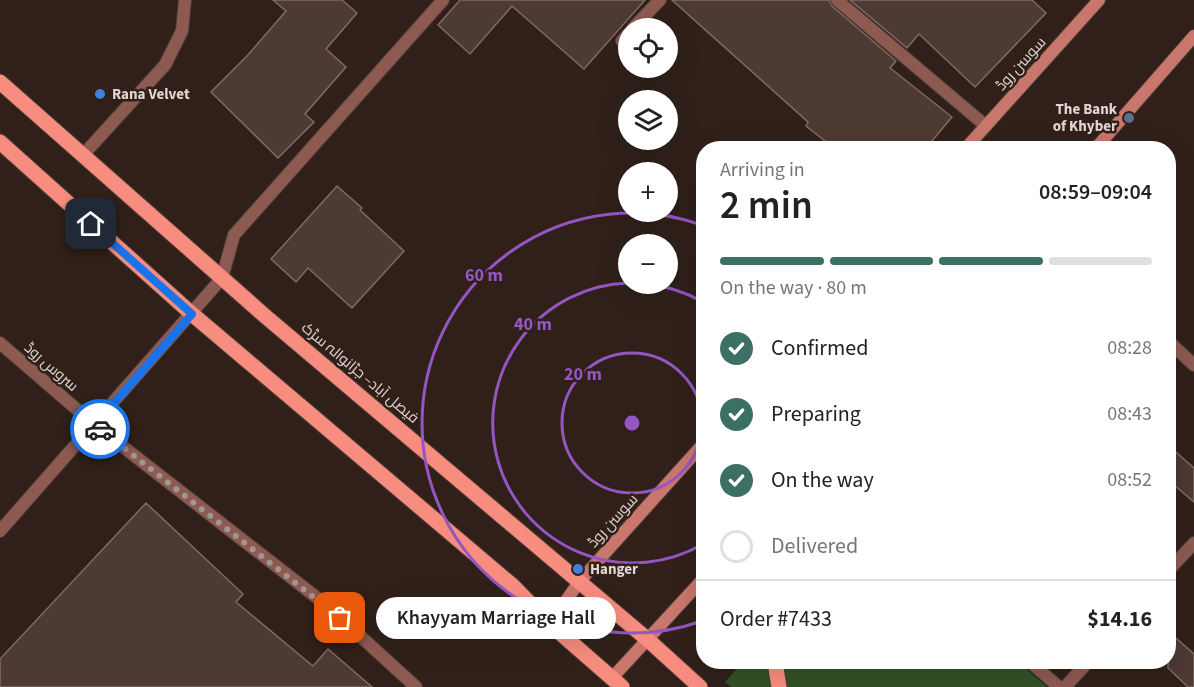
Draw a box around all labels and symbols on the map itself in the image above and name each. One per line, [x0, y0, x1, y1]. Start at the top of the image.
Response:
street label: سوسن روڈ [991, 32, 1051, 96]
place label: Rana Velvet [112, 84, 190, 105]
marker: Rana Velvet [93, 87, 107, 101]
place label: The Bank of Khyber [1053, 99, 1118, 137]
marker: The Bank of Khyber [1122, 111, 1136, 125]
pin [65, 198, 116, 249]
text: 60 m [465, 263, 503, 288]
text: 40 m [514, 312, 552, 337]
street label: فیصل آباد– جڑانوالہ سڑک [297, 317, 423, 429]
street label: سروس روڈ [19, 338, 83, 396]
text: 20 m [564, 362, 602, 387]
courier [70, 399, 130, 459]
centre of rings [622, 413, 642, 433]
street label: سوسن روڈ [583, 489, 643, 553]
place label: Hanger [590, 559, 638, 580]
marker: Hanger [571, 562, 585, 576]
pin [314, 592, 365, 643]
callout: Khayyam Marriage Hall [376, 597, 616, 639]

